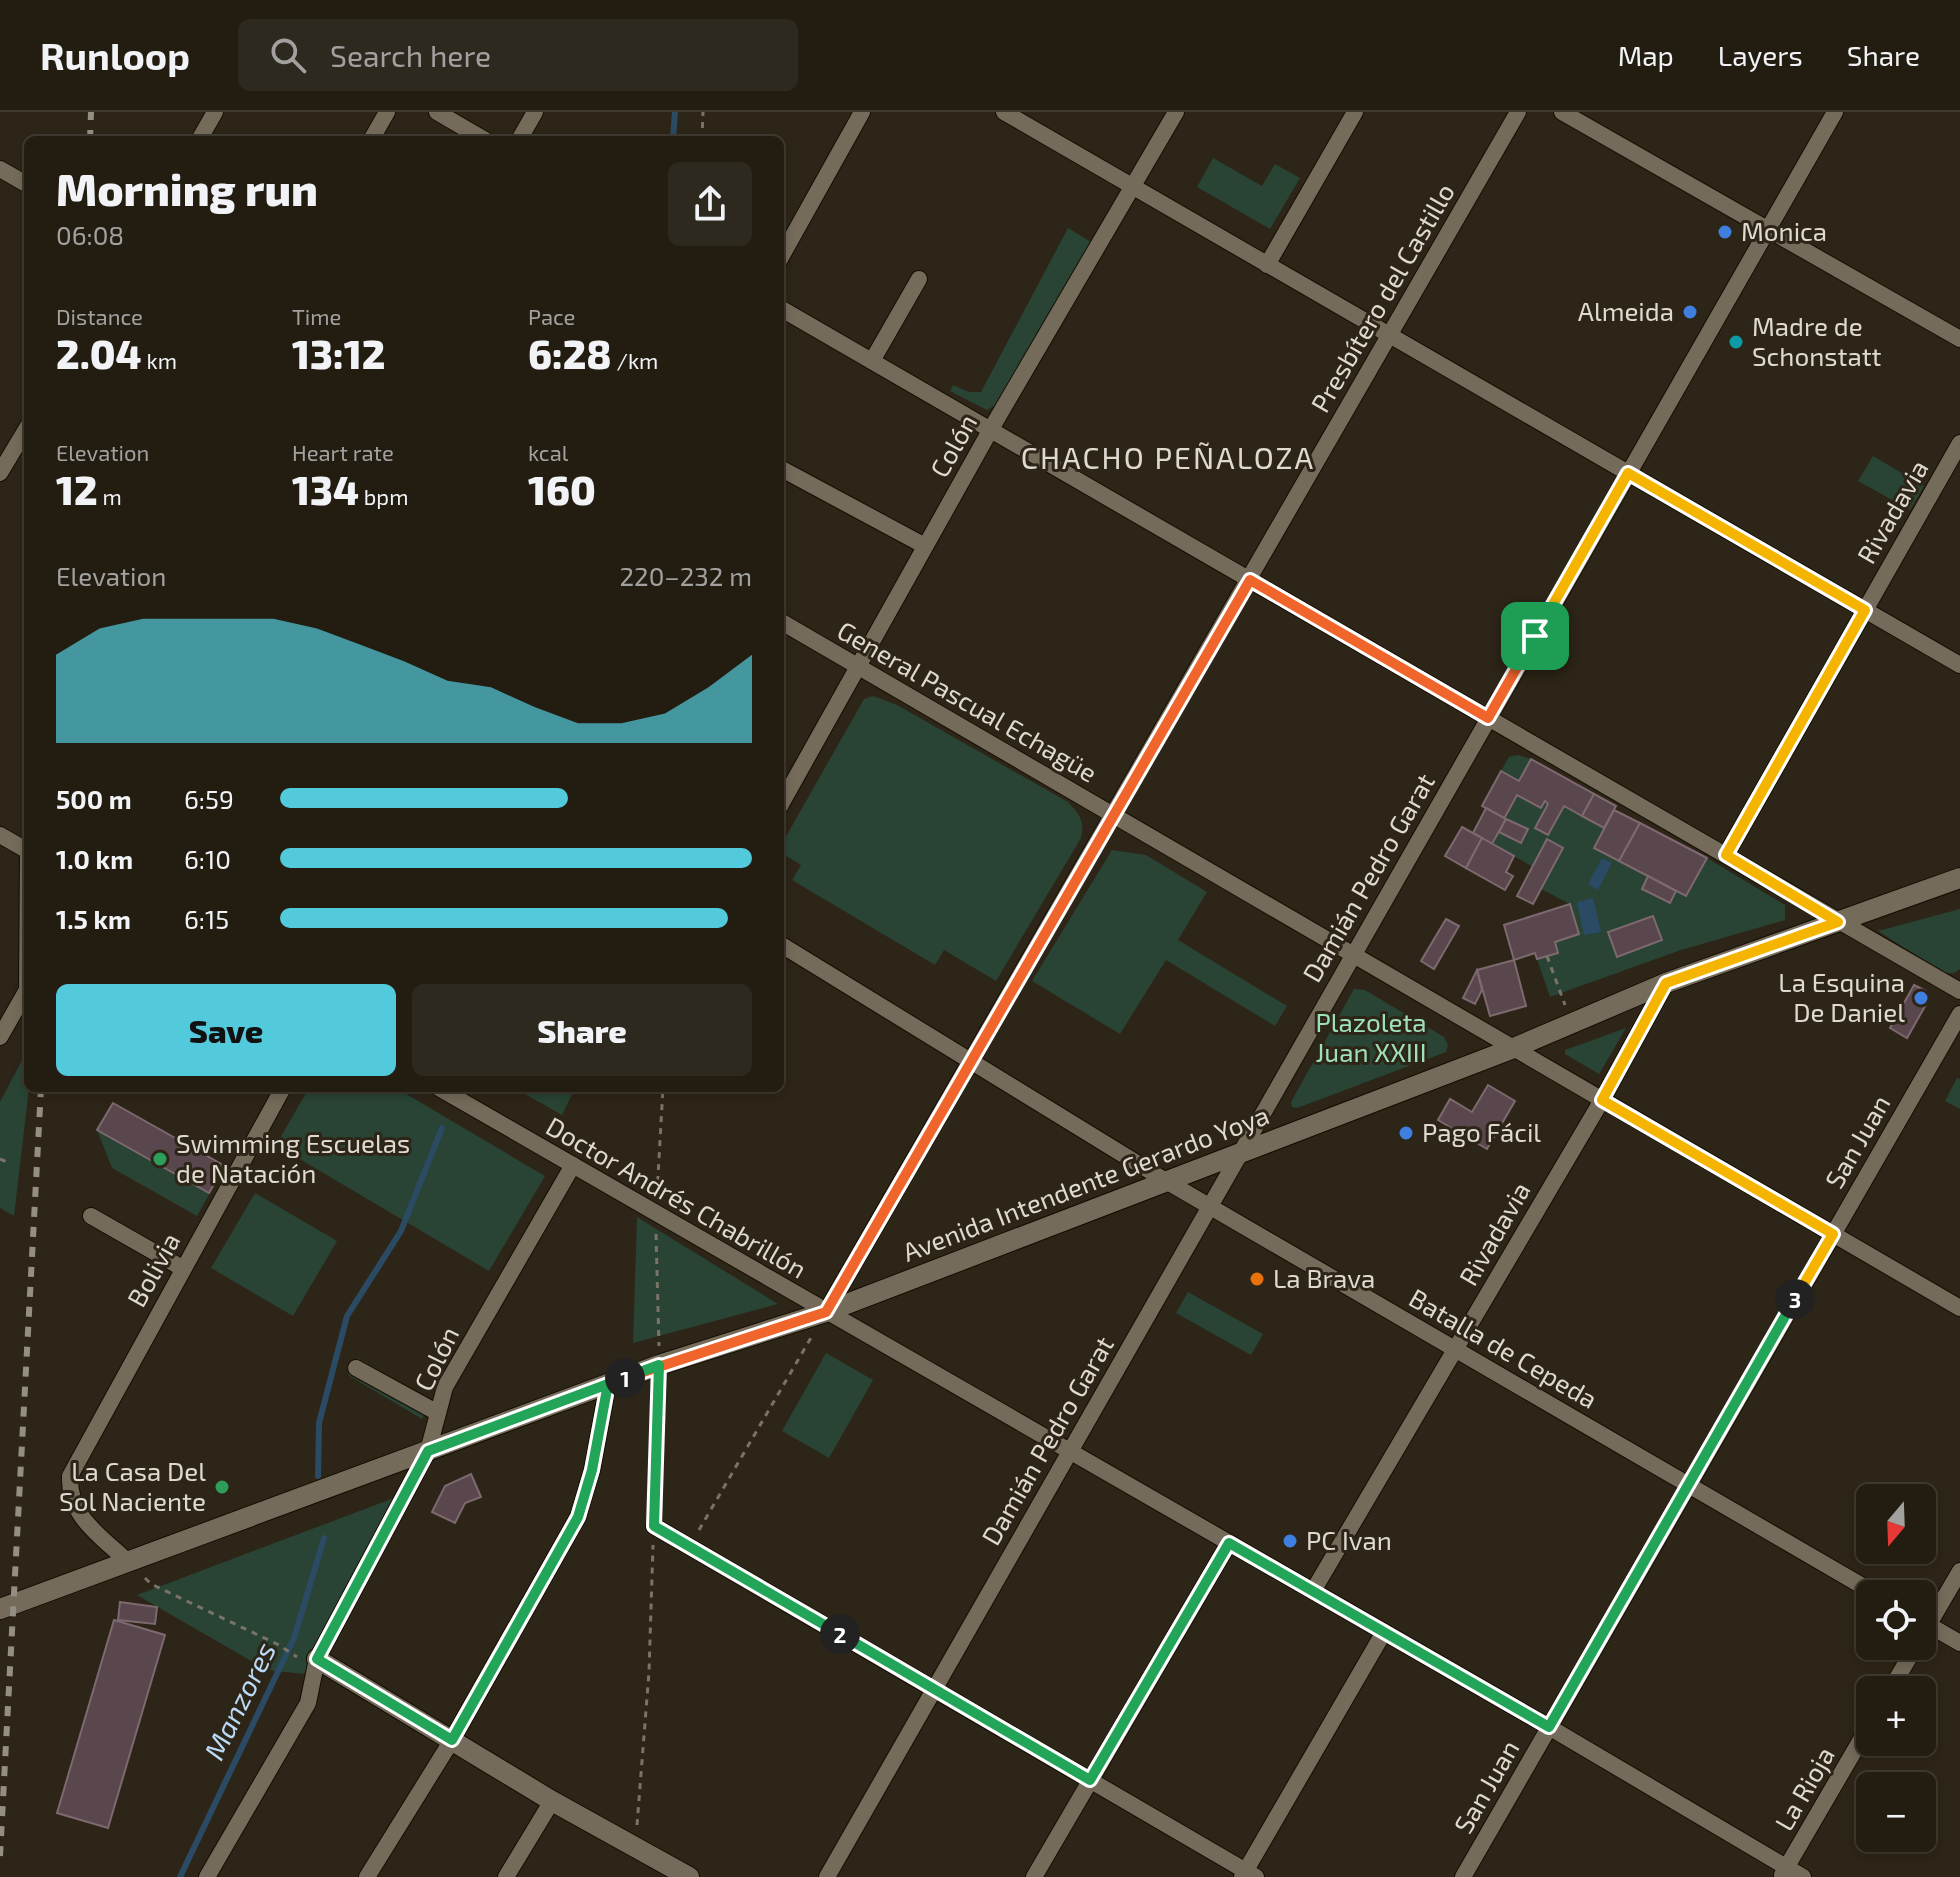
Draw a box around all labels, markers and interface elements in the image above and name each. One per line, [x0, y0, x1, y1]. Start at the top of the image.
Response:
search box [238, 19, 798, 91]
text: Runloop [40, 32, 190, 78]
icon: search [266, 33, 310, 77]
text: Search here [330, 37, 491, 73]
text: Map [1618, 38, 1674, 72]
text: Layers [1718, 38, 1803, 72]
text: Share [1847, 38, 1920, 72]
text: Morning run [56, 162, 318, 215]
button: share [668, 162, 752, 246]
street label: Presbítero del Castillo [1304, 177, 1460, 417]
place label: Monica [1741, 215, 1827, 246]
text: 06:08 [56, 219, 124, 250]
marker: Monica [1716, 223, 1734, 241]
place label: Almeida [1578, 295, 1674, 326]
text: Distance [56, 303, 143, 329]
text: Time [292, 303, 341, 329]
text: Pace [528, 303, 575, 329]
marker: Almeida [1681, 303, 1699, 321]
place label: Madre de Schonstatt [1752, 310, 1882, 371]
text: 2.04 [56, 329, 142, 377]
text: 13:12 [292, 329, 385, 377]
text: 6:28 [528, 329, 612, 377]
marker: Madre de Schonstatt [1727, 333, 1745, 351]
text: km [142, 347, 177, 373]
text: /km [612, 347, 658, 373]
street label: Colón [923, 408, 983, 482]
text: Elevation [56, 439, 149, 465]
text: Heart rate [292, 439, 394, 465]
text: kcal [528, 439, 568, 465]
district label: CHACHO PEÑALOZA [1021, 439, 1315, 475]
street label: Rivadavia [1850, 454, 1934, 568]
text: 12 [56, 465, 98, 513]
text: 134 [292, 465, 359, 513]
text: 160 [528, 465, 596, 513]
text: m [98, 483, 122, 509]
text: bpm [359, 483, 408, 509]
text: Elevation [56, 560, 166, 591]
text: 220–232 m [619, 560, 752, 591]
pin [1501, 602, 1569, 670]
street label: General Pascual Echagüe [833, 614, 1103, 788]
icon: arrive [1513, 614, 1557, 658]
street label: Damián Pedro Garat [1295, 767, 1440, 987]
text: 500 m [56, 783, 132, 814]
text: 6:59 [184, 783, 234, 814]
text: 1.0 km [56, 843, 133, 874]
text: 6:10 [184, 843, 231, 874]
text: 1.5 km [56, 903, 131, 934]
text: 6:15 [184, 903, 229, 934]
place label: La Esquina De Daniel [1778, 966, 1905, 1027]
button: Save [56, 984, 396, 1076]
button: Share [412, 984, 752, 1076]
marker: La Esquina De Daniel [1912, 989, 1930, 1007]
park label: Plazoleta Juan XXIII [1315, 1006, 1427, 1067]
street label: San Juan [1818, 1089, 1896, 1193]
street label: Avenida Intendente Gerardo Yoya [898, 1098, 1273, 1267]
street label: Doctor Andrés Chabrillón [541, 1110, 812, 1284]
place label: Pago Fácil [1422, 1116, 1541, 1147]
marker: Pago Fácil [1397, 1124, 1415, 1142]
place label: Swimming Escuelas de Natación [176, 1127, 410, 1188]
marker: Swimming Escuelas de Natación [151, 1150, 169, 1168]
street label: Rivadavia [1452, 1176, 1536, 1290]
street label: Bolivia [120, 1227, 186, 1312]
place label: La Brava [1273, 1262, 1375, 1293]
marker: La Brava [1248, 1270, 1266, 1288]
pin: 3 [1775, 1279, 1815, 1319]
street label: Batalla de Cepeda [1404, 1281, 1603, 1414]
text: 3 [1789, 1286, 1801, 1312]
street label: Colón [407, 1321, 464, 1395]
street label: Damián Pedro Garat [974, 1330, 1119, 1550]
pin: 1 [605, 1358, 645, 1398]
text: 1 [620, 1365, 630, 1391]
place label: La Casa Del Sol Naciente [59, 1455, 206, 1516]
marker: La Casa Del Sol Naciente [213, 1478, 231, 1496]
north arrow [1856, 1484, 1936, 1564]
map controls [1856, 1484, 1936, 1852]
place label: PC Ivan [1306, 1524, 1392, 1555]
marker: PC Ivan [1281, 1532, 1299, 1550]
button: locate [1856, 1580, 1936, 1660]
pin: 2 [820, 1614, 860, 1654]
text: 2 [834, 1621, 846, 1647]
water label: Manzores [196, 1636, 282, 1765]
button: + [1856, 1676, 1936, 1756]
street label: San Juan [1447, 1734, 1525, 1838]
street label: La Rioja [1767, 1741, 1840, 1836]
button: − [1856, 1772, 1936, 1852]

